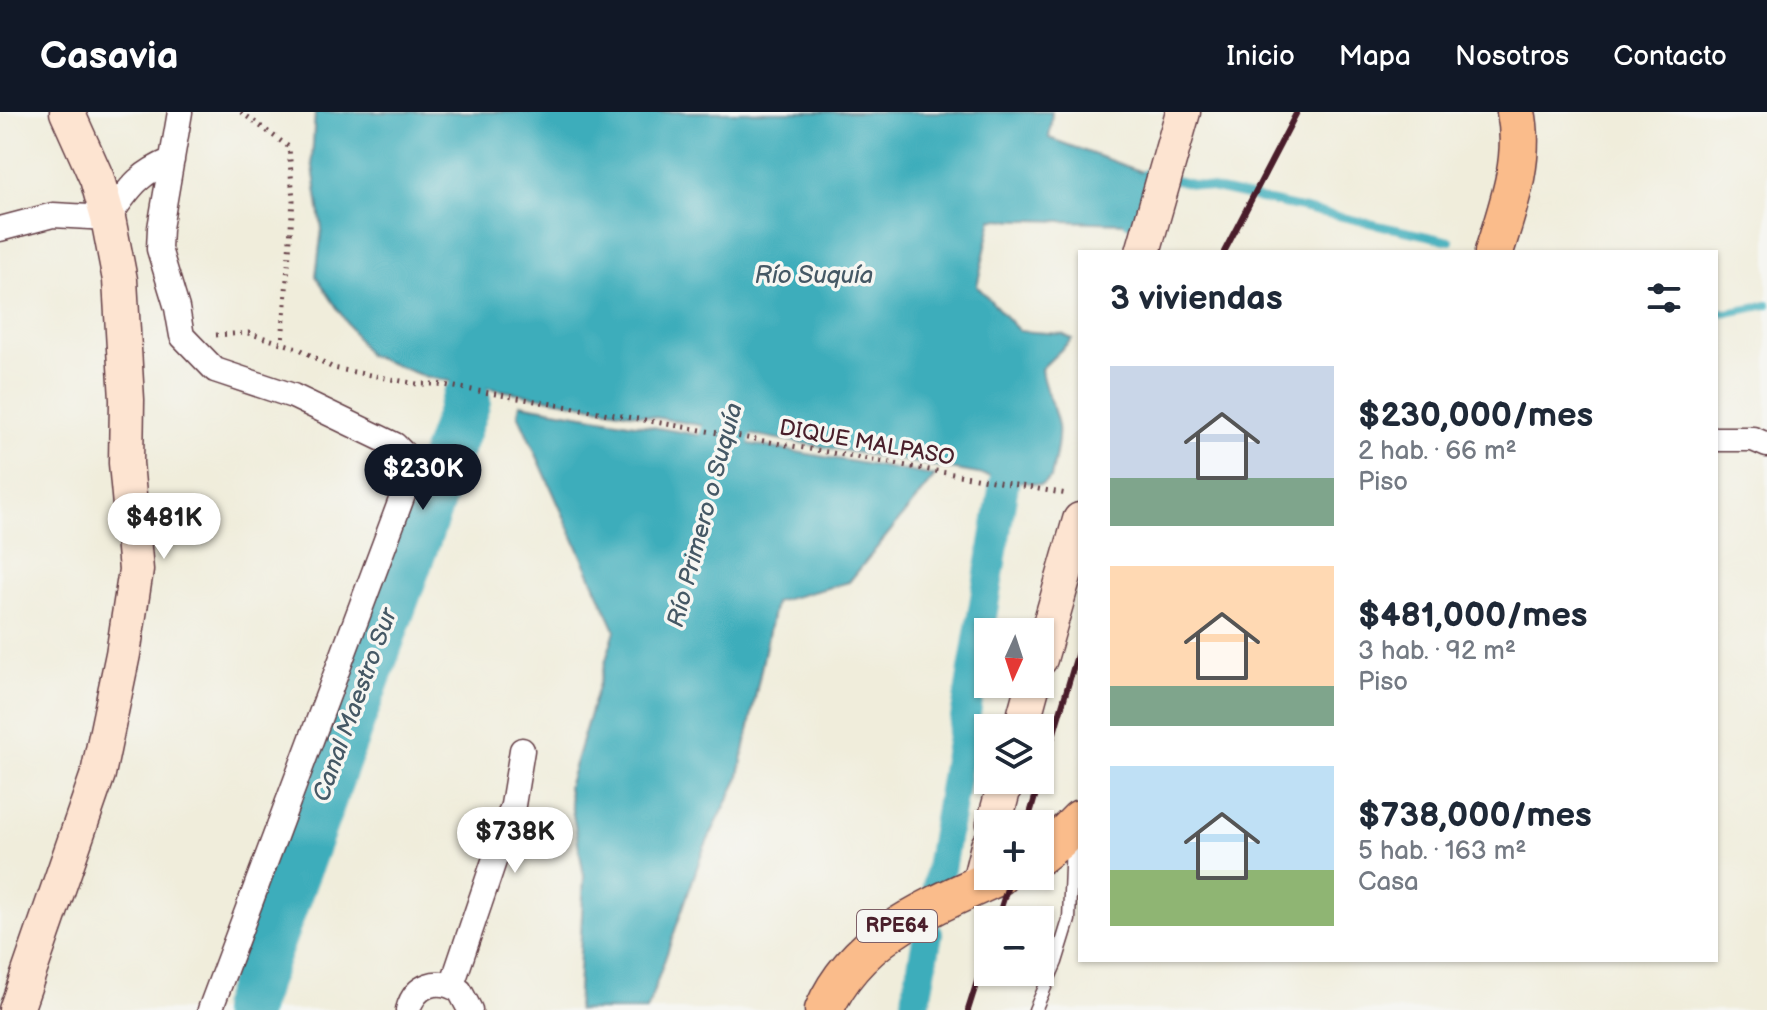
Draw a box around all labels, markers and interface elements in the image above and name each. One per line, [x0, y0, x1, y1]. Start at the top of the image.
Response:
text: Casavia [40, 34, 178, 79]
text: Inicio [1226, 40, 1295, 73]
text: Mapa [1339, 40, 1411, 73]
text: Nosotros [1455, 40, 1569, 73]
text: Contacto [1613, 40, 1727, 73]
water label: Río Suquía [755, 261, 873, 290]
icon: filters [1642, 276, 1686, 320]
text: 3 viviendas [1110, 278, 1283, 319]
text: $230,000/mes [1358, 395, 1593, 436]
icon: home [1174, 398, 1270, 494]
water label: Río Primero o Suquía [661, 400, 749, 630]
street label: DIQUE MALPASO [777, 414, 957, 472]
text: 2 hab. · 66 m² [1358, 436, 1517, 467]
pin: $230K [367, 444, 479, 512]
text: $230K [382, 454, 464, 485]
text: Piso [1358, 467, 1408, 498]
pin: $481K [108, 493, 220, 561]
text: $481K [126, 503, 202, 534]
text: $481,000/mes [1358, 595, 1587, 636]
icon: home [1174, 598, 1270, 694]
water label: Canal Maestro Sur [307, 602, 404, 806]
north arrow [974, 618, 1054, 698]
map controls [974, 618, 1054, 986]
text: 3 hab. · 92 m² [1358, 636, 1516, 667]
text: Piso [1358, 667, 1408, 698]
button: layers [974, 714, 1054, 794]
text: $738,000/mes [1358, 795, 1592, 836]
icon: home [1174, 798, 1270, 894]
pin: $738K [459, 807, 571, 875]
button: + [974, 810, 1054, 890]
text: $738K [475, 817, 555, 848]
text: 5 hab. · 163 m² [1358, 836, 1526, 867]
text: Casa [1358, 867, 1419, 898]
button: − [974, 906, 1054, 986]
road number: RPE64 [857, 910, 937, 942]

